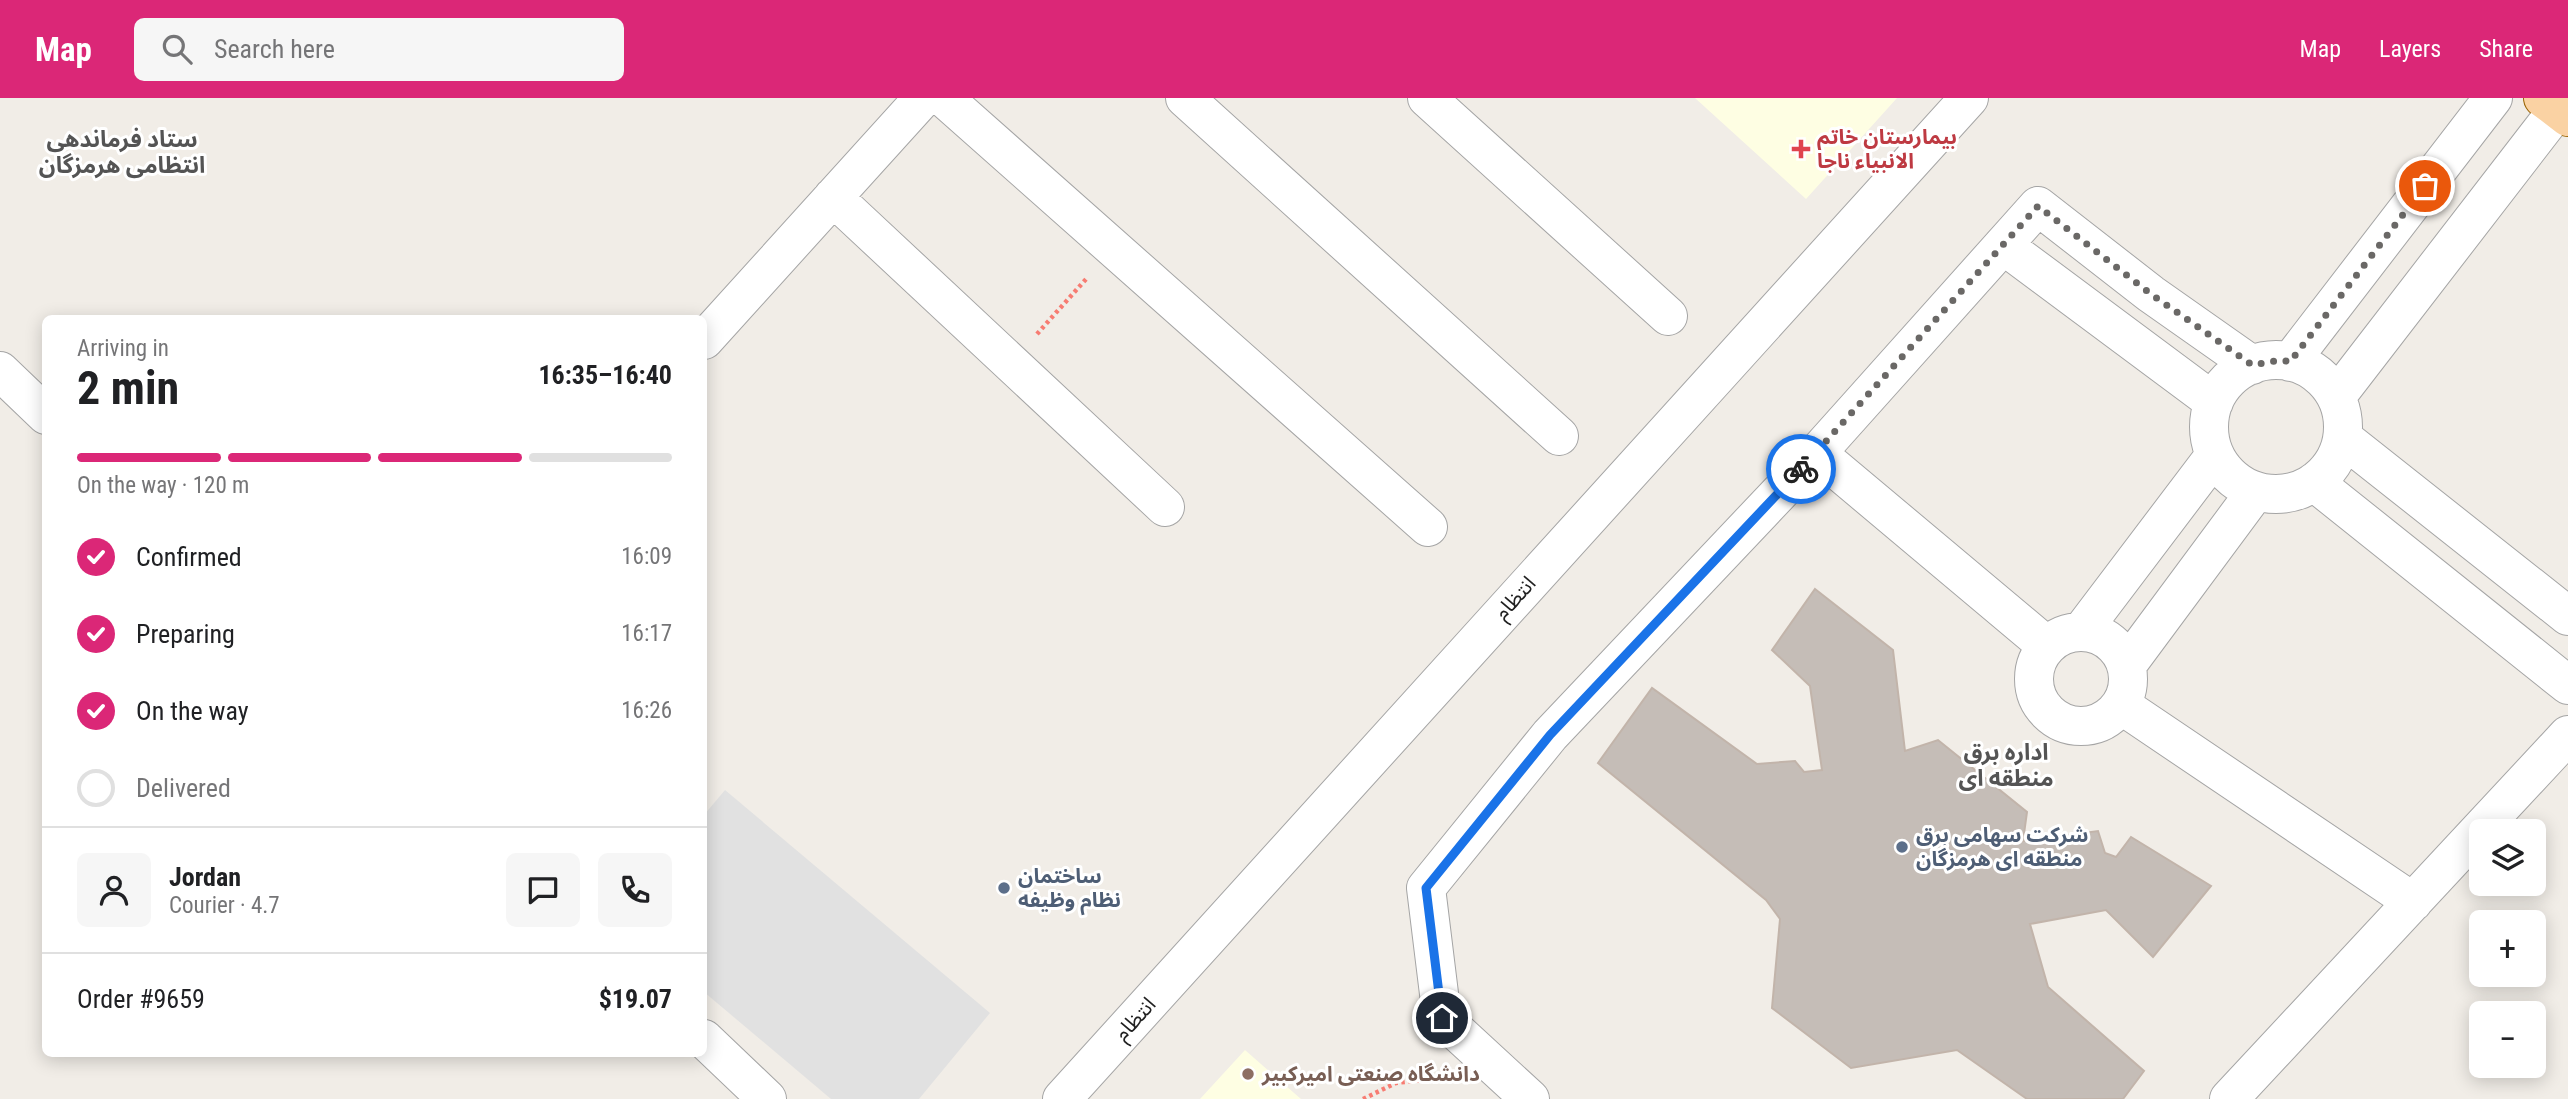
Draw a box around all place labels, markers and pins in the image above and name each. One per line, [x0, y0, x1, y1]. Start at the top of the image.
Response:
place label: بیمارستان خاتم الانبیاء ناجا [1817, 125, 1957, 173]
marker: بیمارستان خاتم الانبیاء ناجا [1791, 139, 1811, 159]
pin [2395, 156, 2455, 216]
place label: شرکت سهامی برق منطقه ای هرمزگان [1916, 823, 2088, 871]
marker: شرکت سهامی برق منطقه ای هرمزگان [1894, 839, 1910, 855]
place label: ساختمان نظام وظیفه [1018, 864, 1121, 916]
marker: ساختمان نظام وظیفه [996, 880, 1012, 896]
pin [1412, 988, 1472, 1048]
place label: دانشگاه صنعتی امیرکبیر [1261, 1062, 1480, 1086]
marker: دانشگاه صنعتی امیرکبیر [1240, 1066, 1256, 1082]

